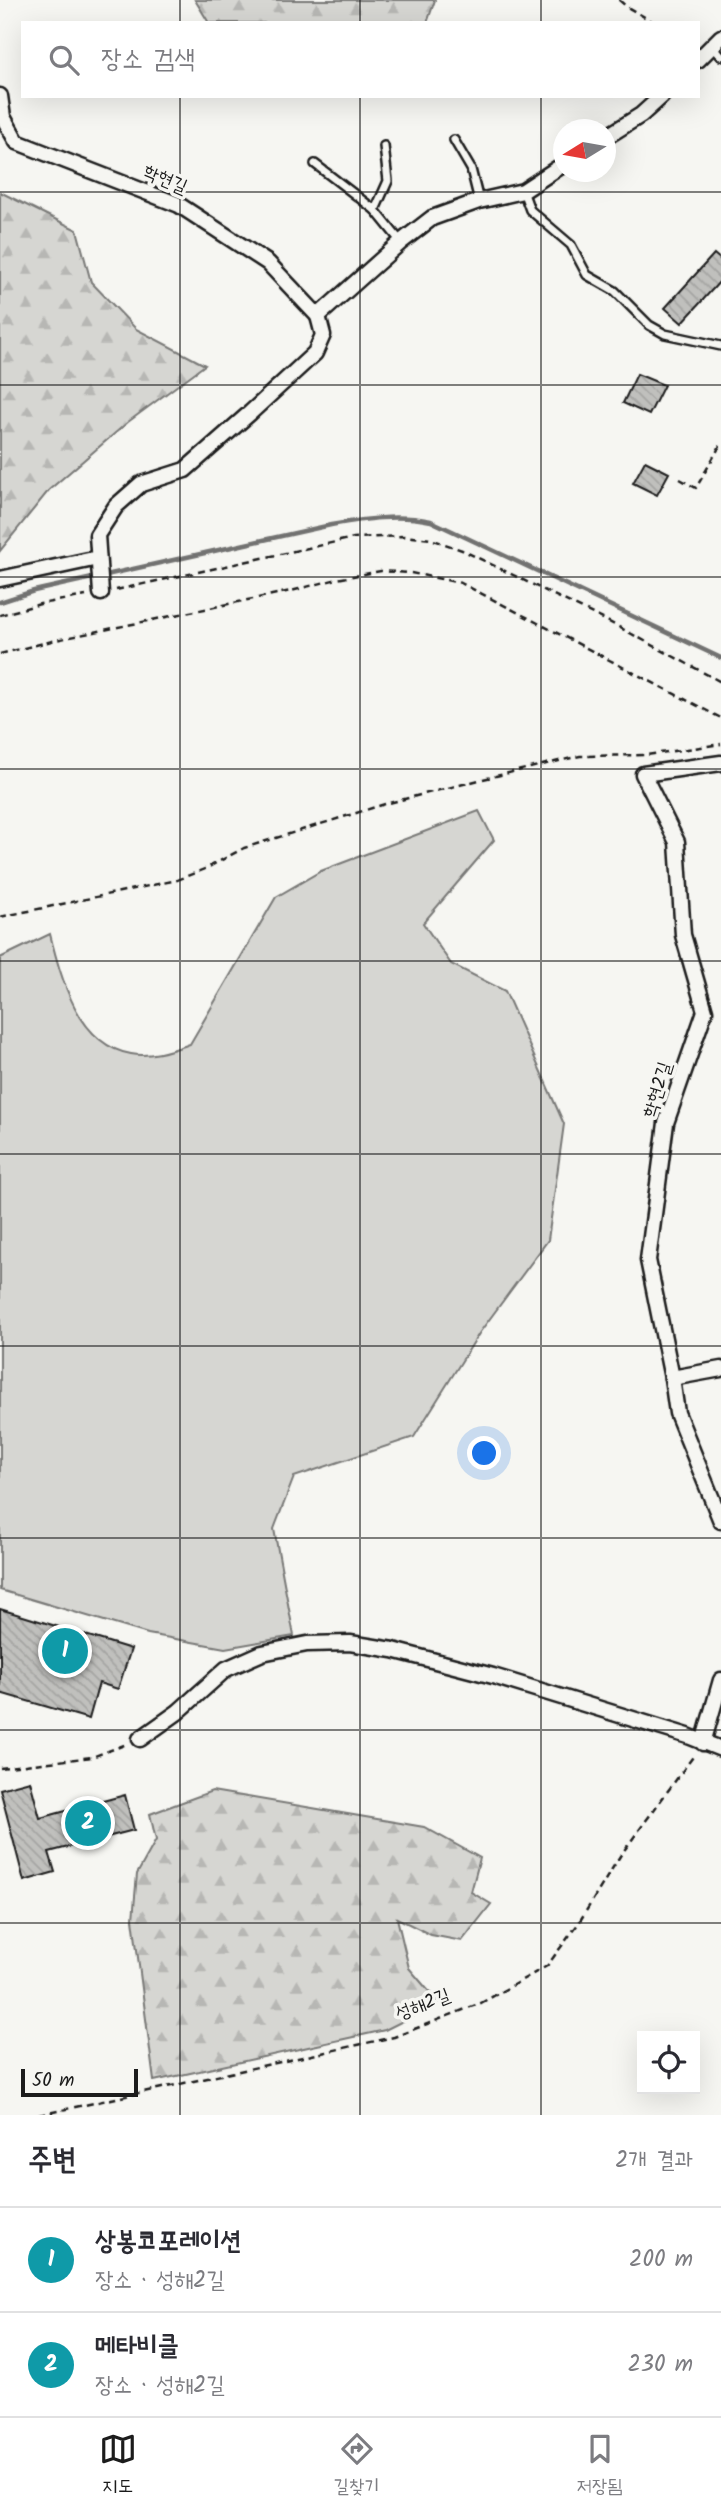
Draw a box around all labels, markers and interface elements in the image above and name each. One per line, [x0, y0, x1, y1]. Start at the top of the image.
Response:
search box [21, 21, 700, 98]
text: 장소 검색 [101, 39, 195, 81]
icon: search [45, 41, 83, 79]
north arrow [553, 119, 616, 182]
street label: 학현길 [138, 157, 192, 203]
street label: 학현2길 [635, 1058, 681, 1122]
your location [467, 1436, 501, 1470]
pin: 1 [42, 1625, 88, 1677]
pin: 2 [65, 1797, 111, 1849]
street label: 성해2길 [391, 1981, 455, 2029]
map controls [637, 2031, 700, 2094]
button: locate [637, 2031, 700, 2094]
scale bar [21, 2066, 138, 2098]
text: 50 m [32, 2066, 74, 2096]
text: 주변 [28, 2137, 76, 2185]
text: 2개 결과 [615, 2143, 693, 2179]
text: 상봉코포레이션 [95, 2221, 241, 2263]
text: 1 [48, 2242, 54, 2278]
text: 200 m [629, 2242, 693, 2278]
text: 장소 · 성해2길 [95, 2263, 225, 2299]
text: 메타비클 [95, 2326, 179, 2368]
text: 2 [44, 2347, 58, 2383]
text: 230 m [627, 2347, 693, 2383]
text: 장소 · 성해2길 [95, 2368, 225, 2404]
tab: 지도 [99, 2430, 137, 2502]
tab: 길찾기 [334, 2430, 379, 2502]
tab: 저장됨 [577, 2430, 622, 2502]

